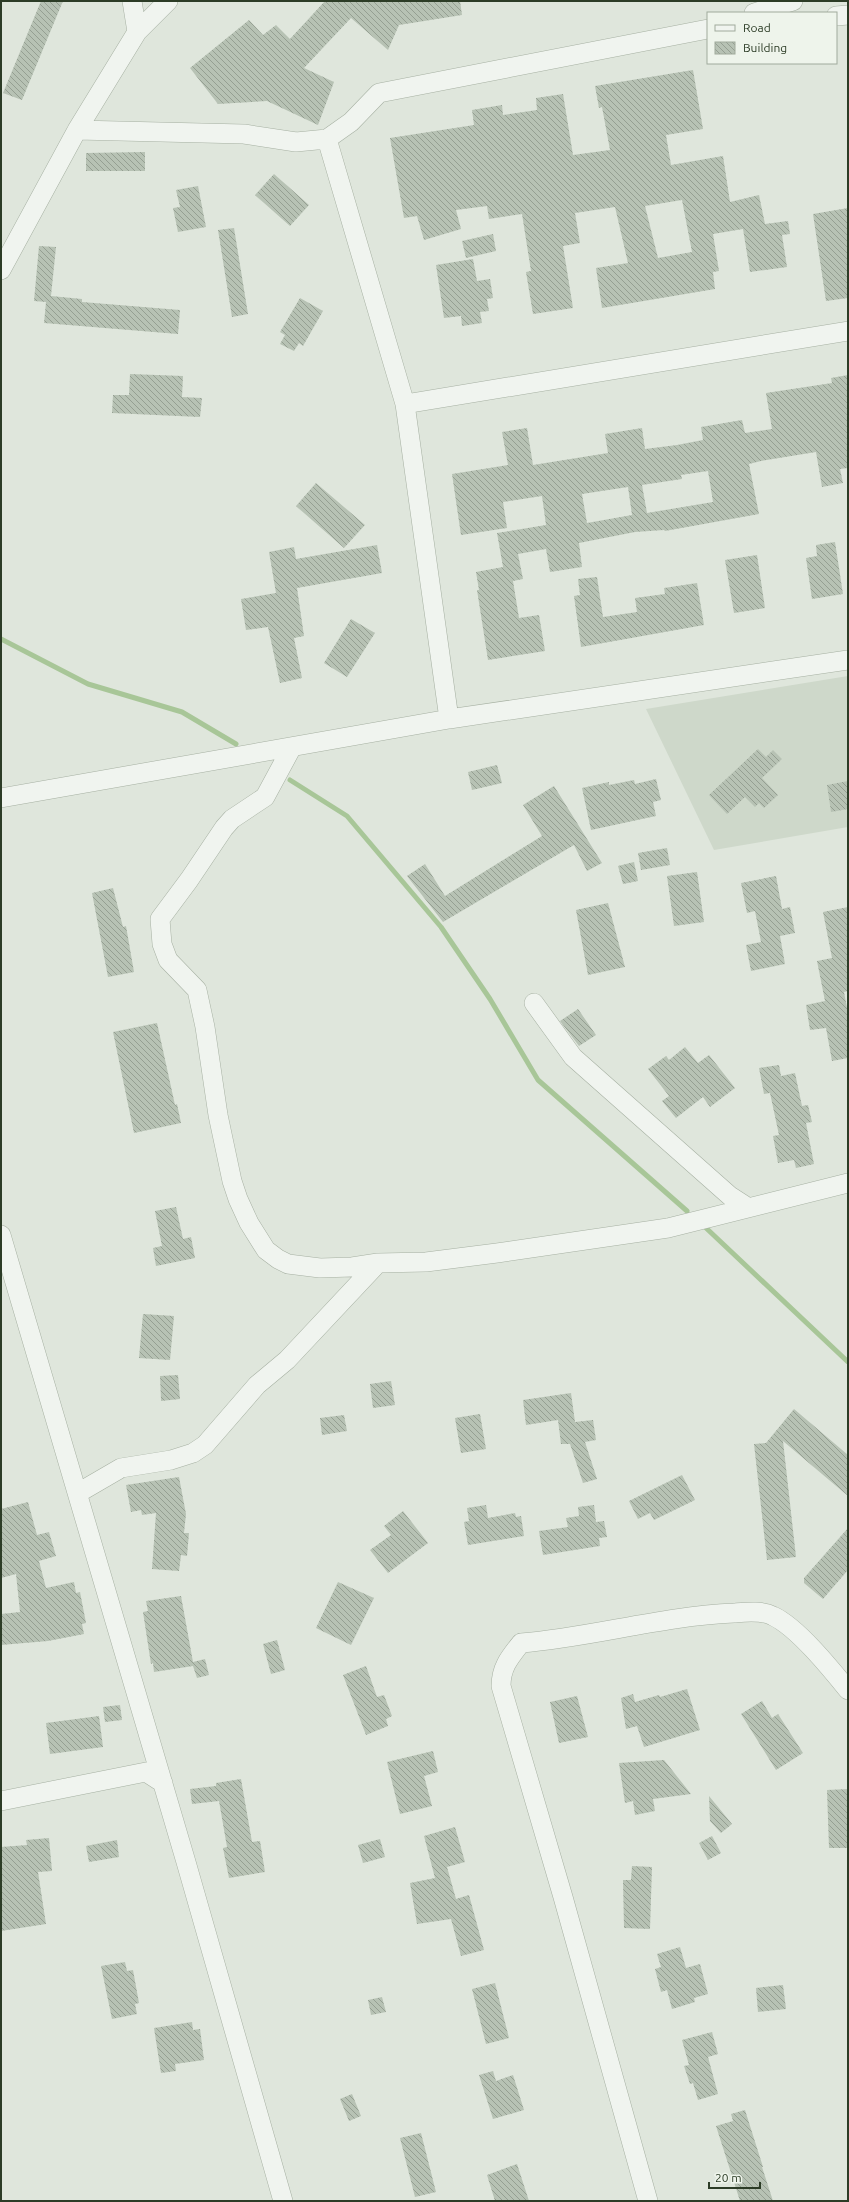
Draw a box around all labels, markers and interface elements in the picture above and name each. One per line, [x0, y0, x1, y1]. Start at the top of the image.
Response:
legend [707, 12, 837, 64]
text: Road [743, 21, 771, 34]
text: Building [743, 41, 787, 54]
scale bar [709, 2164, 760, 2190]
text: 20 m [715, 2171, 742, 2184]

